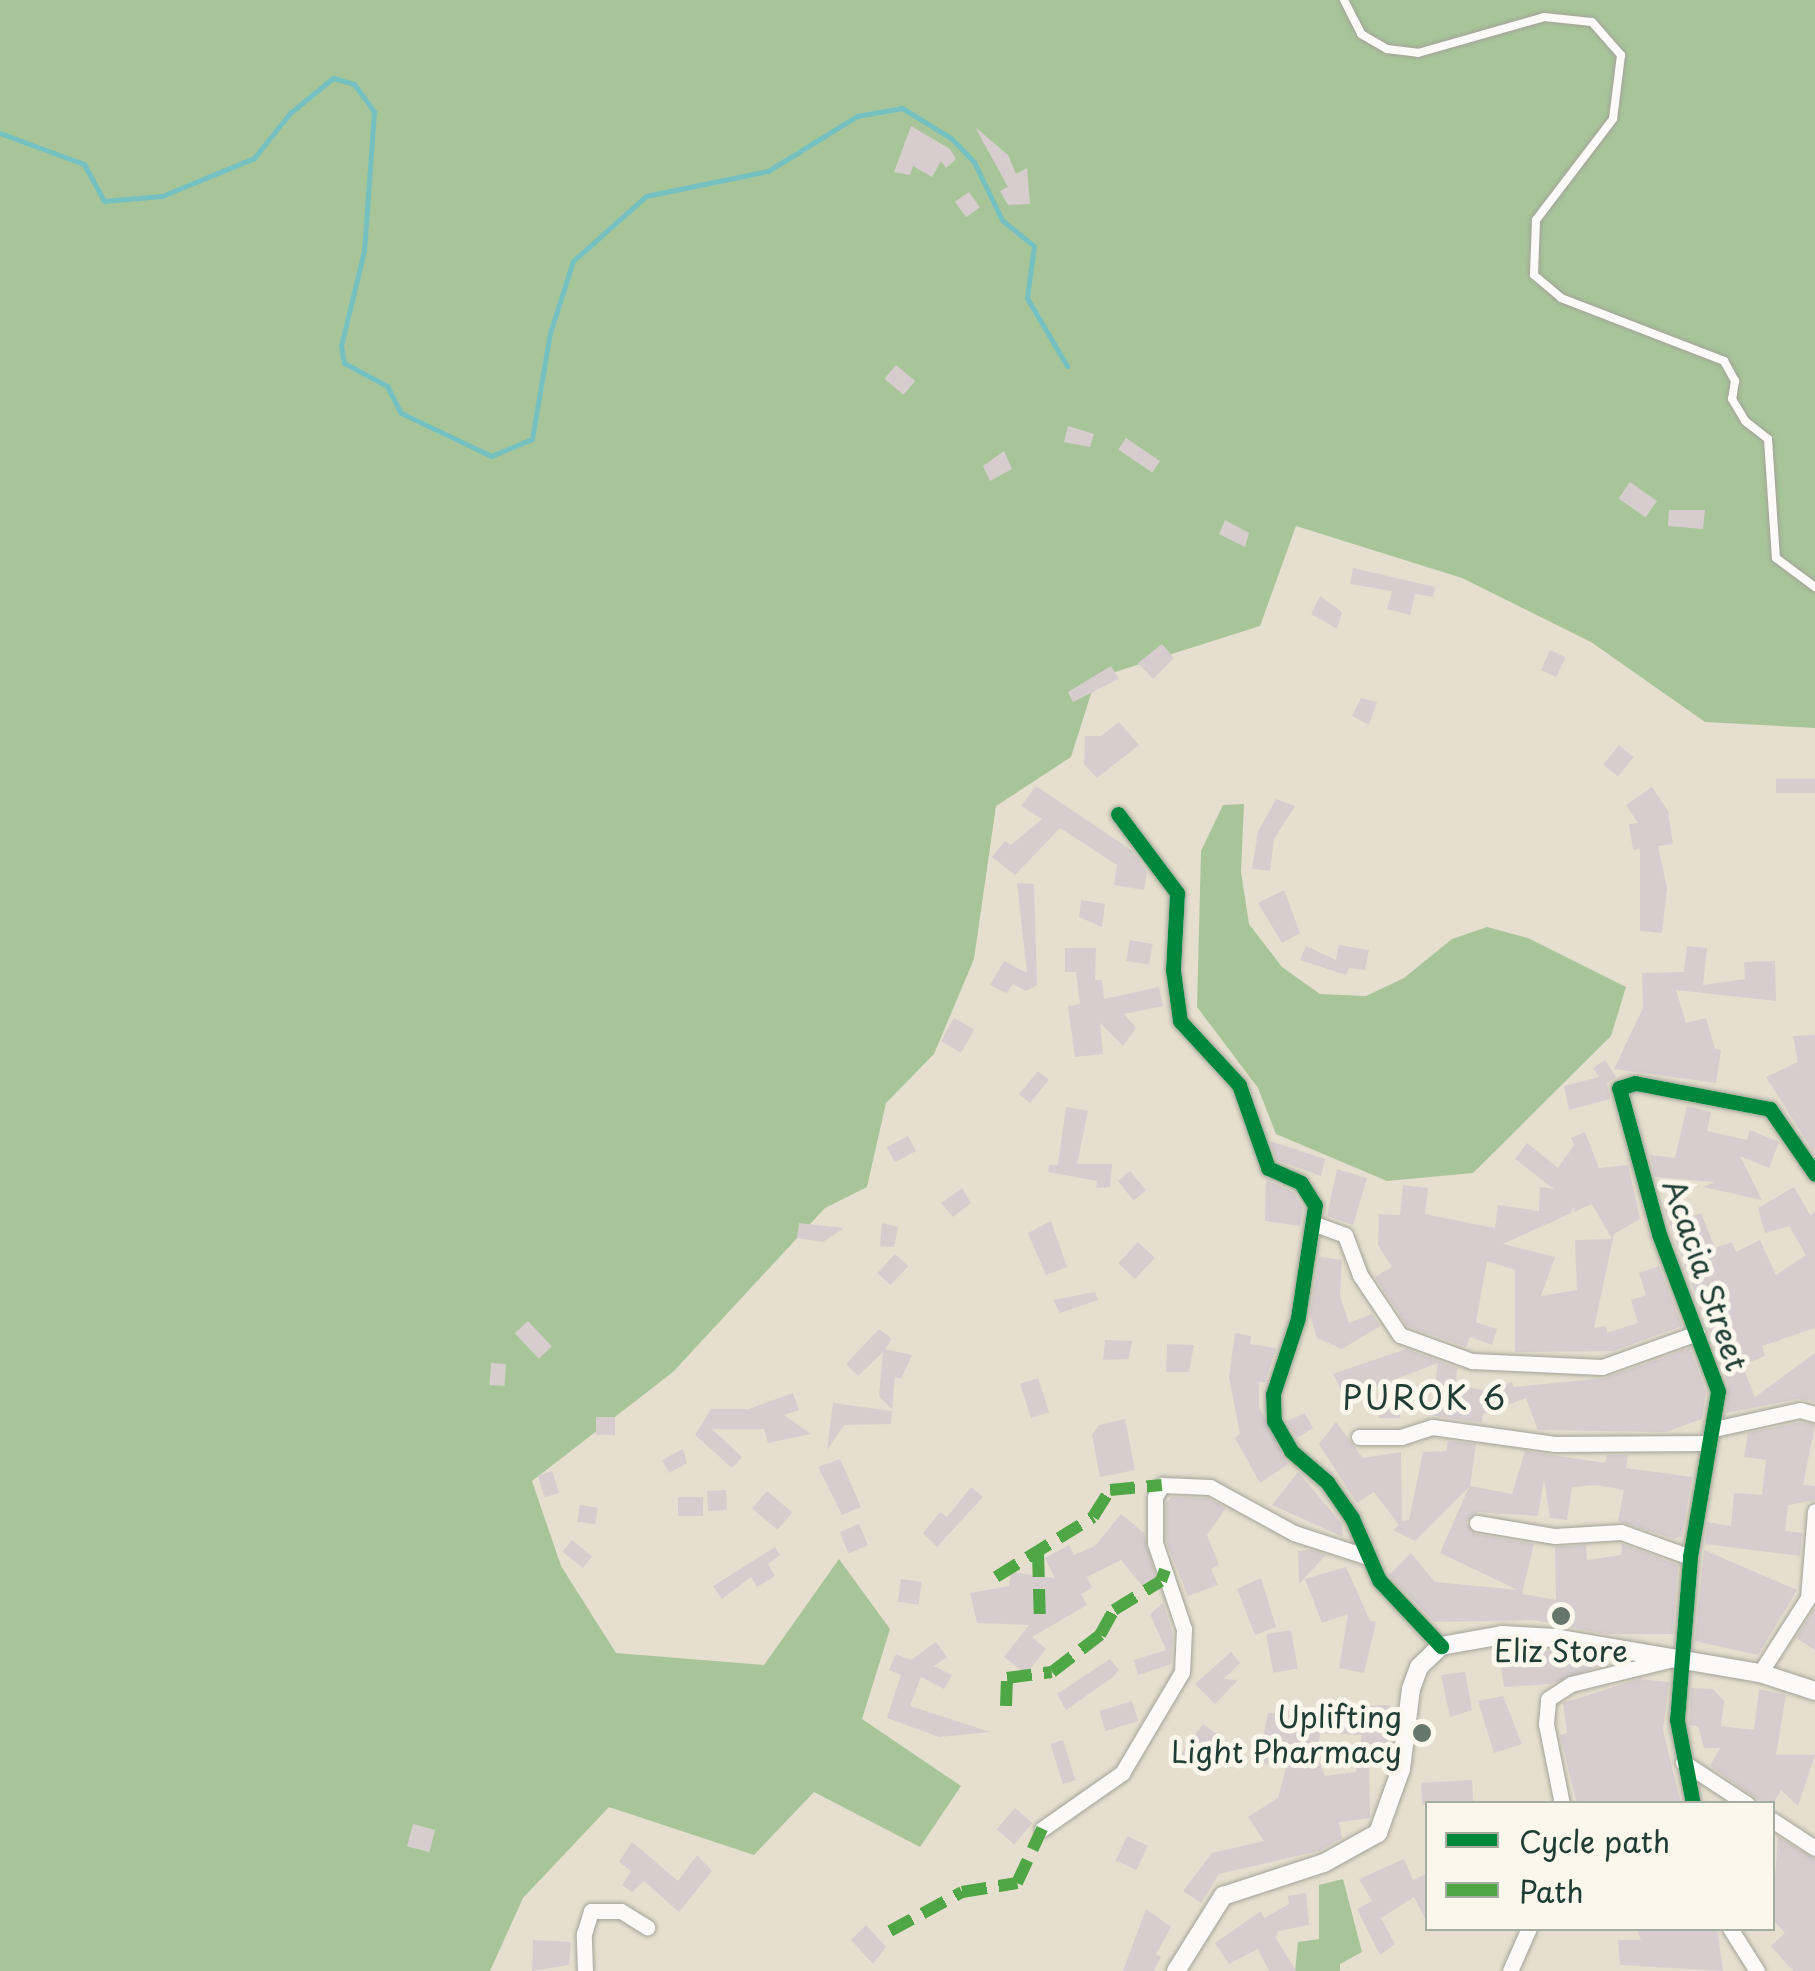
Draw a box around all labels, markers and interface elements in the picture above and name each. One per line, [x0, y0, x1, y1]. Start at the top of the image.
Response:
street label: Acacia Street [1657, 1175, 1755, 1375]
district label: PUROK 6 [1342, 1378, 1508, 1416]
marker: Eliz Store [1550, 1605, 1572, 1627]
place label: Eliz Store [1493, 1632, 1629, 1668]
place label: Uplifting Light Pharmacy [1171, 1698, 1402, 1768]
marker: Uplifting Light Pharmacy [1411, 1722, 1433, 1744]
legend [1425, 1801, 1775, 1931]
text: Cycle path [1519, 1818, 1670, 1863]
text: Path [1519, 1868, 1584, 1913]

